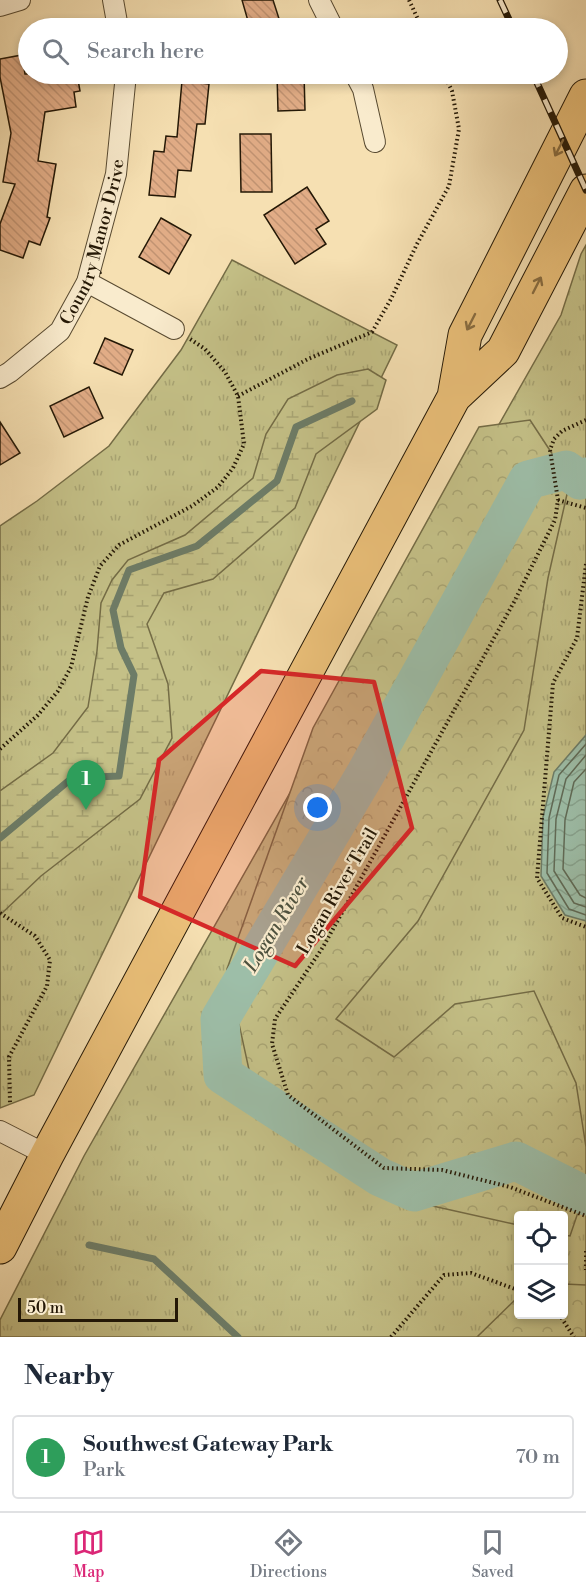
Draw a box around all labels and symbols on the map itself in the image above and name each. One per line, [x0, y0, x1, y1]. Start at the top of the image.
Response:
one-way arrow [553, 138, 564, 156]
street label: Country Manor Drive [55, 158, 129, 329]
one-way arrow [532, 276, 544, 294]
one-way arrow [465, 312, 477, 330]
pin: 1 [66, 760, 106, 810]
your location [303, 793, 332, 822]
street label: Logan River Trail [292, 823, 383, 959]
water label: Logan River [239, 872, 316, 978]
scale bar [18, 1295, 178, 1322]

